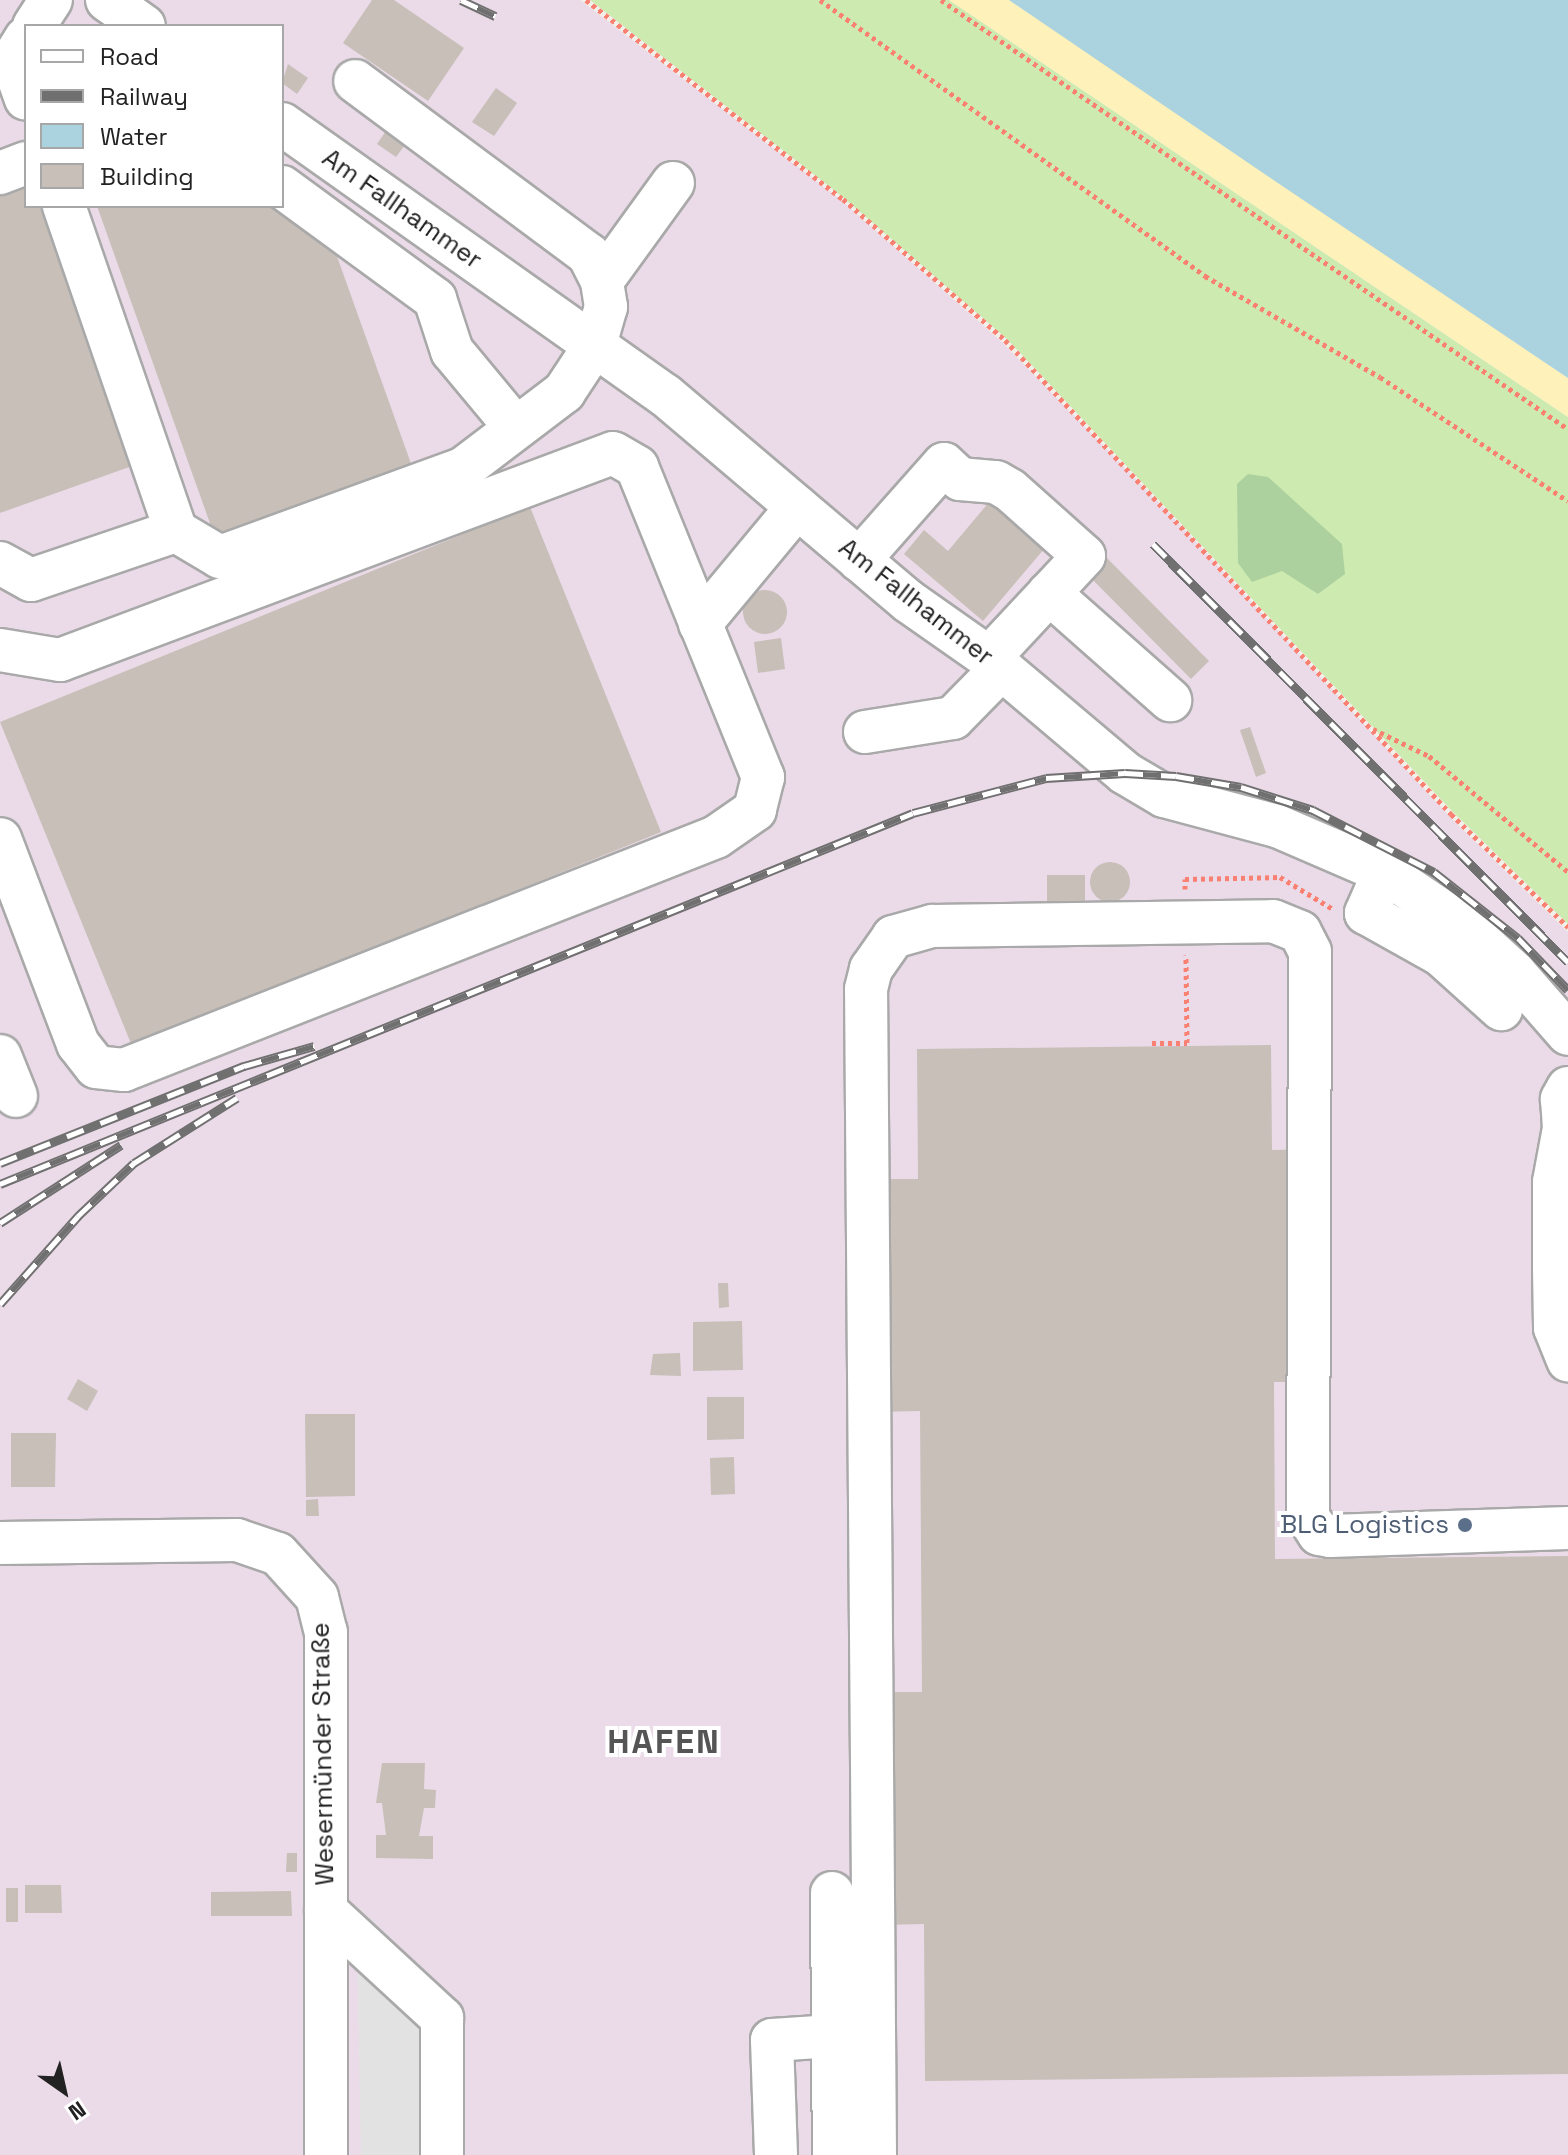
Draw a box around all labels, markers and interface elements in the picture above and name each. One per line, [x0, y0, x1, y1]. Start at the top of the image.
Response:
legend [24, 24, 284, 208]
text: Road [100, 41, 159, 72]
text: Railway [100, 81, 188, 112]
text: Water [100, 121, 168, 152]
street label: Am Fallhammer [316, 142, 488, 276]
text: Building [100, 161, 194, 192]
street label: Am Fallhammer [832, 532, 1000, 672]
place label: BLG Logistics [1280, 1509, 1449, 1541]
marker: BLG Logistics [1456, 1516, 1474, 1534]
street label: Wesermünder Straße [305, 1622, 341, 1886]
district label: HAFEN [607, 1722, 721, 1762]
north arrow [24, 2051, 104, 2131]
text: N [63, 2095, 91, 2127]

